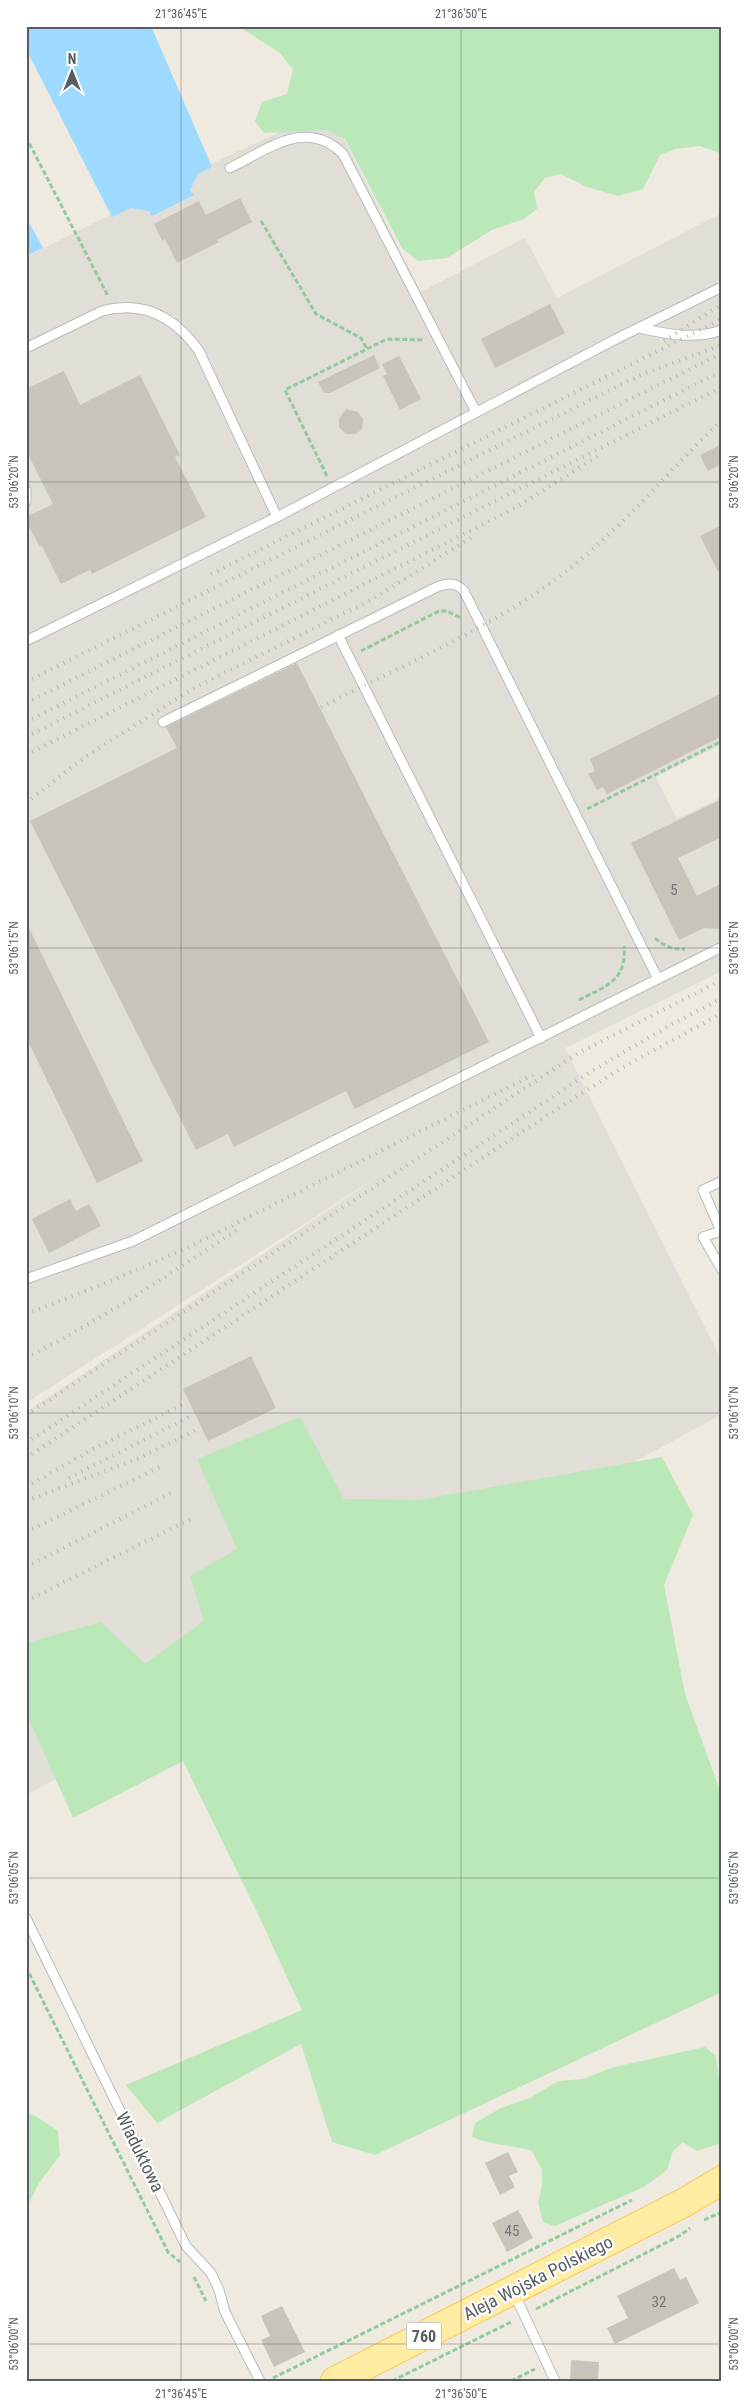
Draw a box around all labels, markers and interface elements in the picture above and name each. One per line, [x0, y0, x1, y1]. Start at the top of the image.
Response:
text: 21°36'45"E [155, 7, 207, 21]
text: 21°36'50"E [435, 7, 487, 21]
north arrow [48, 48, 98, 98]
text: N [68, 51, 76, 67]
text: 53°06'20"N [7, 455, 21, 509]
text: 53°06'20"N [727, 455, 741, 509]
house number: 5 [670, 881, 678, 899]
text: 53°06'15"N [7, 921, 21, 975]
text: 53°06'15"N [727, 921, 741, 975]
text: 53°06'10"N [7, 1386, 21, 1440]
text: 53°06'10"N [727, 1386, 741, 1440]
text: 53°06'05"N [7, 1851, 21, 1905]
text: 53°06'05"N [727, 1851, 741, 1905]
street label: Wiaduktowa [112, 2108, 169, 2195]
house number: 45 [505, 2222, 519, 2240]
street label: Aleja Wojska Polskiego [459, 2231, 616, 2324]
house number: 32 [652, 2293, 666, 2311]
text: 53°06'00"N [7, 2317, 21, 2371]
text: 53°06'00"N [727, 2317, 741, 2371]
road number: 760 [406, 2322, 442, 2350]
text: 21°36'45"E [155, 2387, 207, 2401]
text: 21°36'50"E [435, 2387, 487, 2401]

